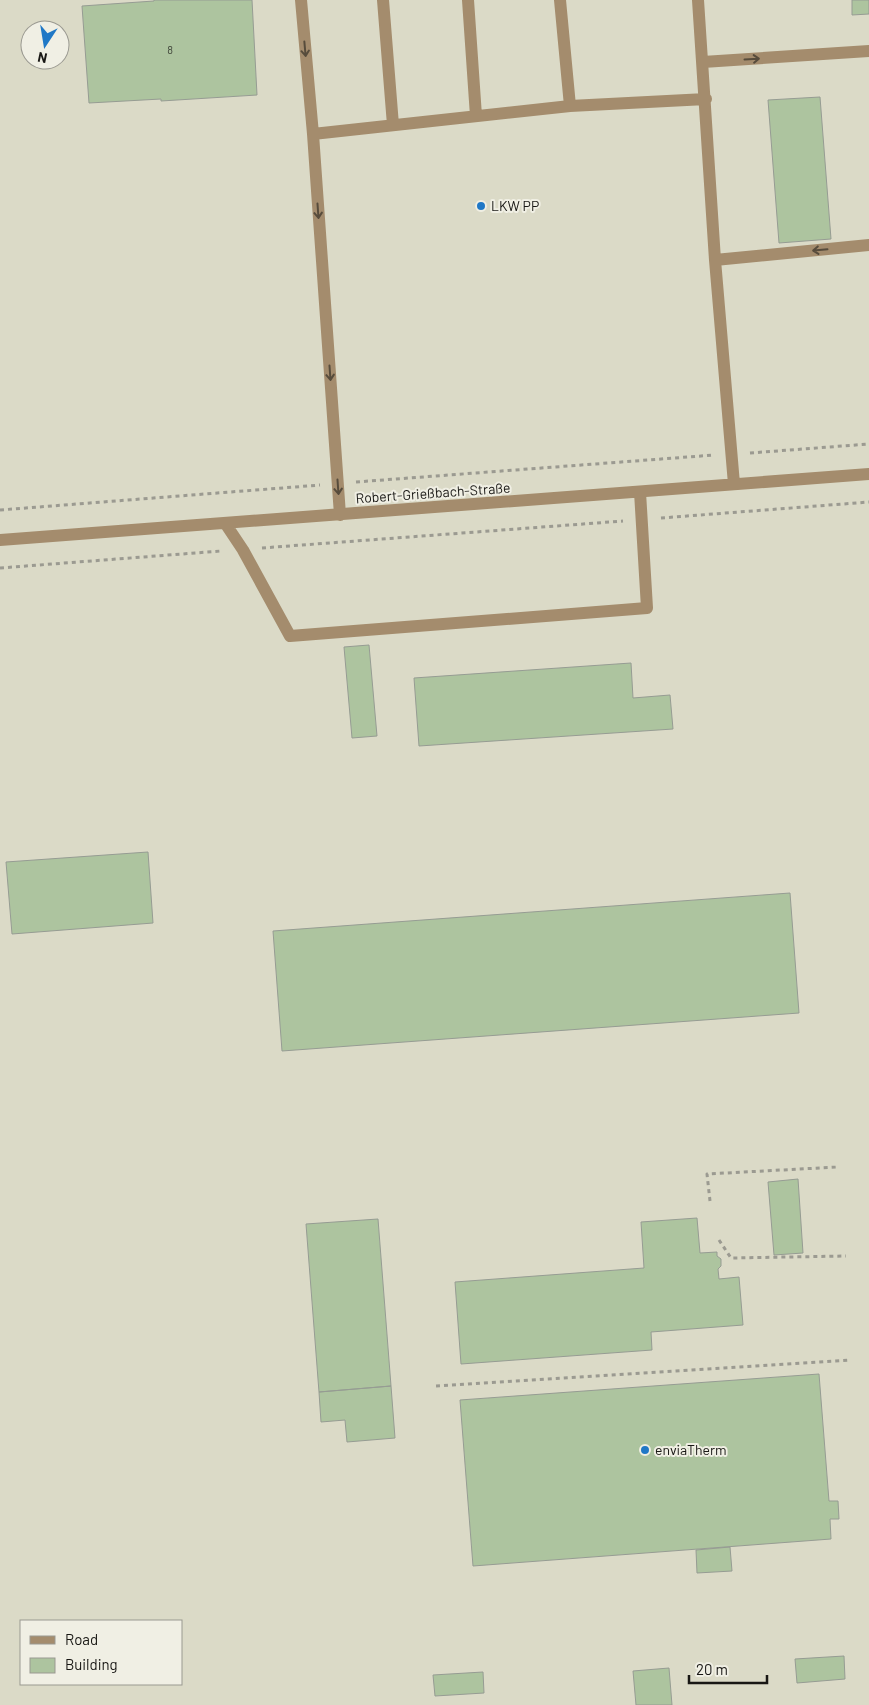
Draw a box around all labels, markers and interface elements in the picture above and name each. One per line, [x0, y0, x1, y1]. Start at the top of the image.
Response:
north arrow [20, 20, 70, 70]
one-way arrow [300, 40, 310, 56]
house number: 8 [167, 43, 173, 56]
text: N [36, 49, 49, 67]
one-way arrow [744, 54, 760, 63]
place label: LKW PP [491, 197, 539, 214]
marker: LKW PP [475, 200, 487, 212]
one-way arrow [314, 202, 323, 218]
one-way arrow [813, 245, 829, 255]
one-way arrow [325, 364, 335, 380]
one-way arrow [333, 479, 343, 495]
street label: Robert-Grießbach-Straße [355, 479, 511, 506]
place label: enviaTherm [655, 1441, 727, 1458]
marker: enviaTherm [639, 1444, 651, 1456]
legend [20, 1620, 182, 1685]
text: Road [65, 1630, 98, 1648]
scale bar [689, 1652, 766, 1684]
text: Building [65, 1655, 118, 1673]
text: 20 m [696, 1660, 728, 1678]

